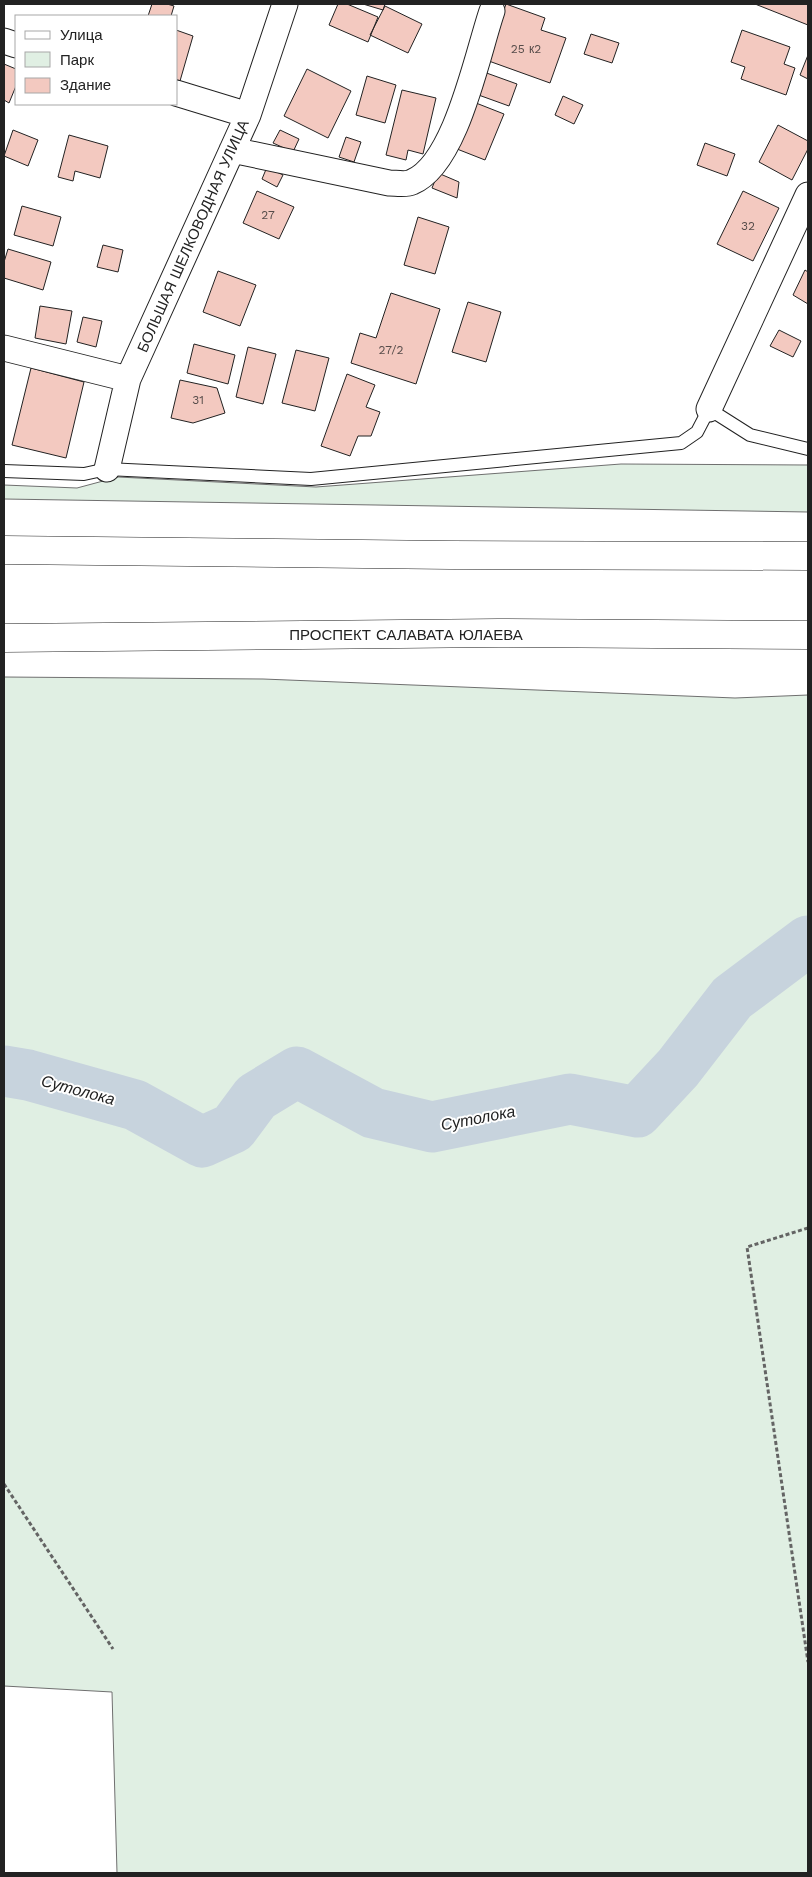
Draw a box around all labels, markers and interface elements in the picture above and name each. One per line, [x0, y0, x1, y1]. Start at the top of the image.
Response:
legend [15, 15, 178, 105]
text: Улица [60, 26, 103, 44]
house number: 25 к2 [511, 42, 541, 56]
text: Парк [60, 51, 94, 69]
text: Здание [60, 76, 111, 94]
street label: БОЛЬШАЯ ШЕЛКОВОДНАЯ УЛИЦА [133, 117, 253, 355]
house number: 27 [261, 208, 275, 222]
house number: 32 [741, 219, 755, 233]
house number: 27/2 [378, 343, 404, 357]
house number: 31 [192, 393, 204, 407]
street label: ПРОСПЕКТ САЛАВАТА ЮЛАЕВА [289, 626, 523, 644]
water label: Сутолока [39, 1071, 117, 1109]
water label: Сутолока [439, 1101, 517, 1135]

